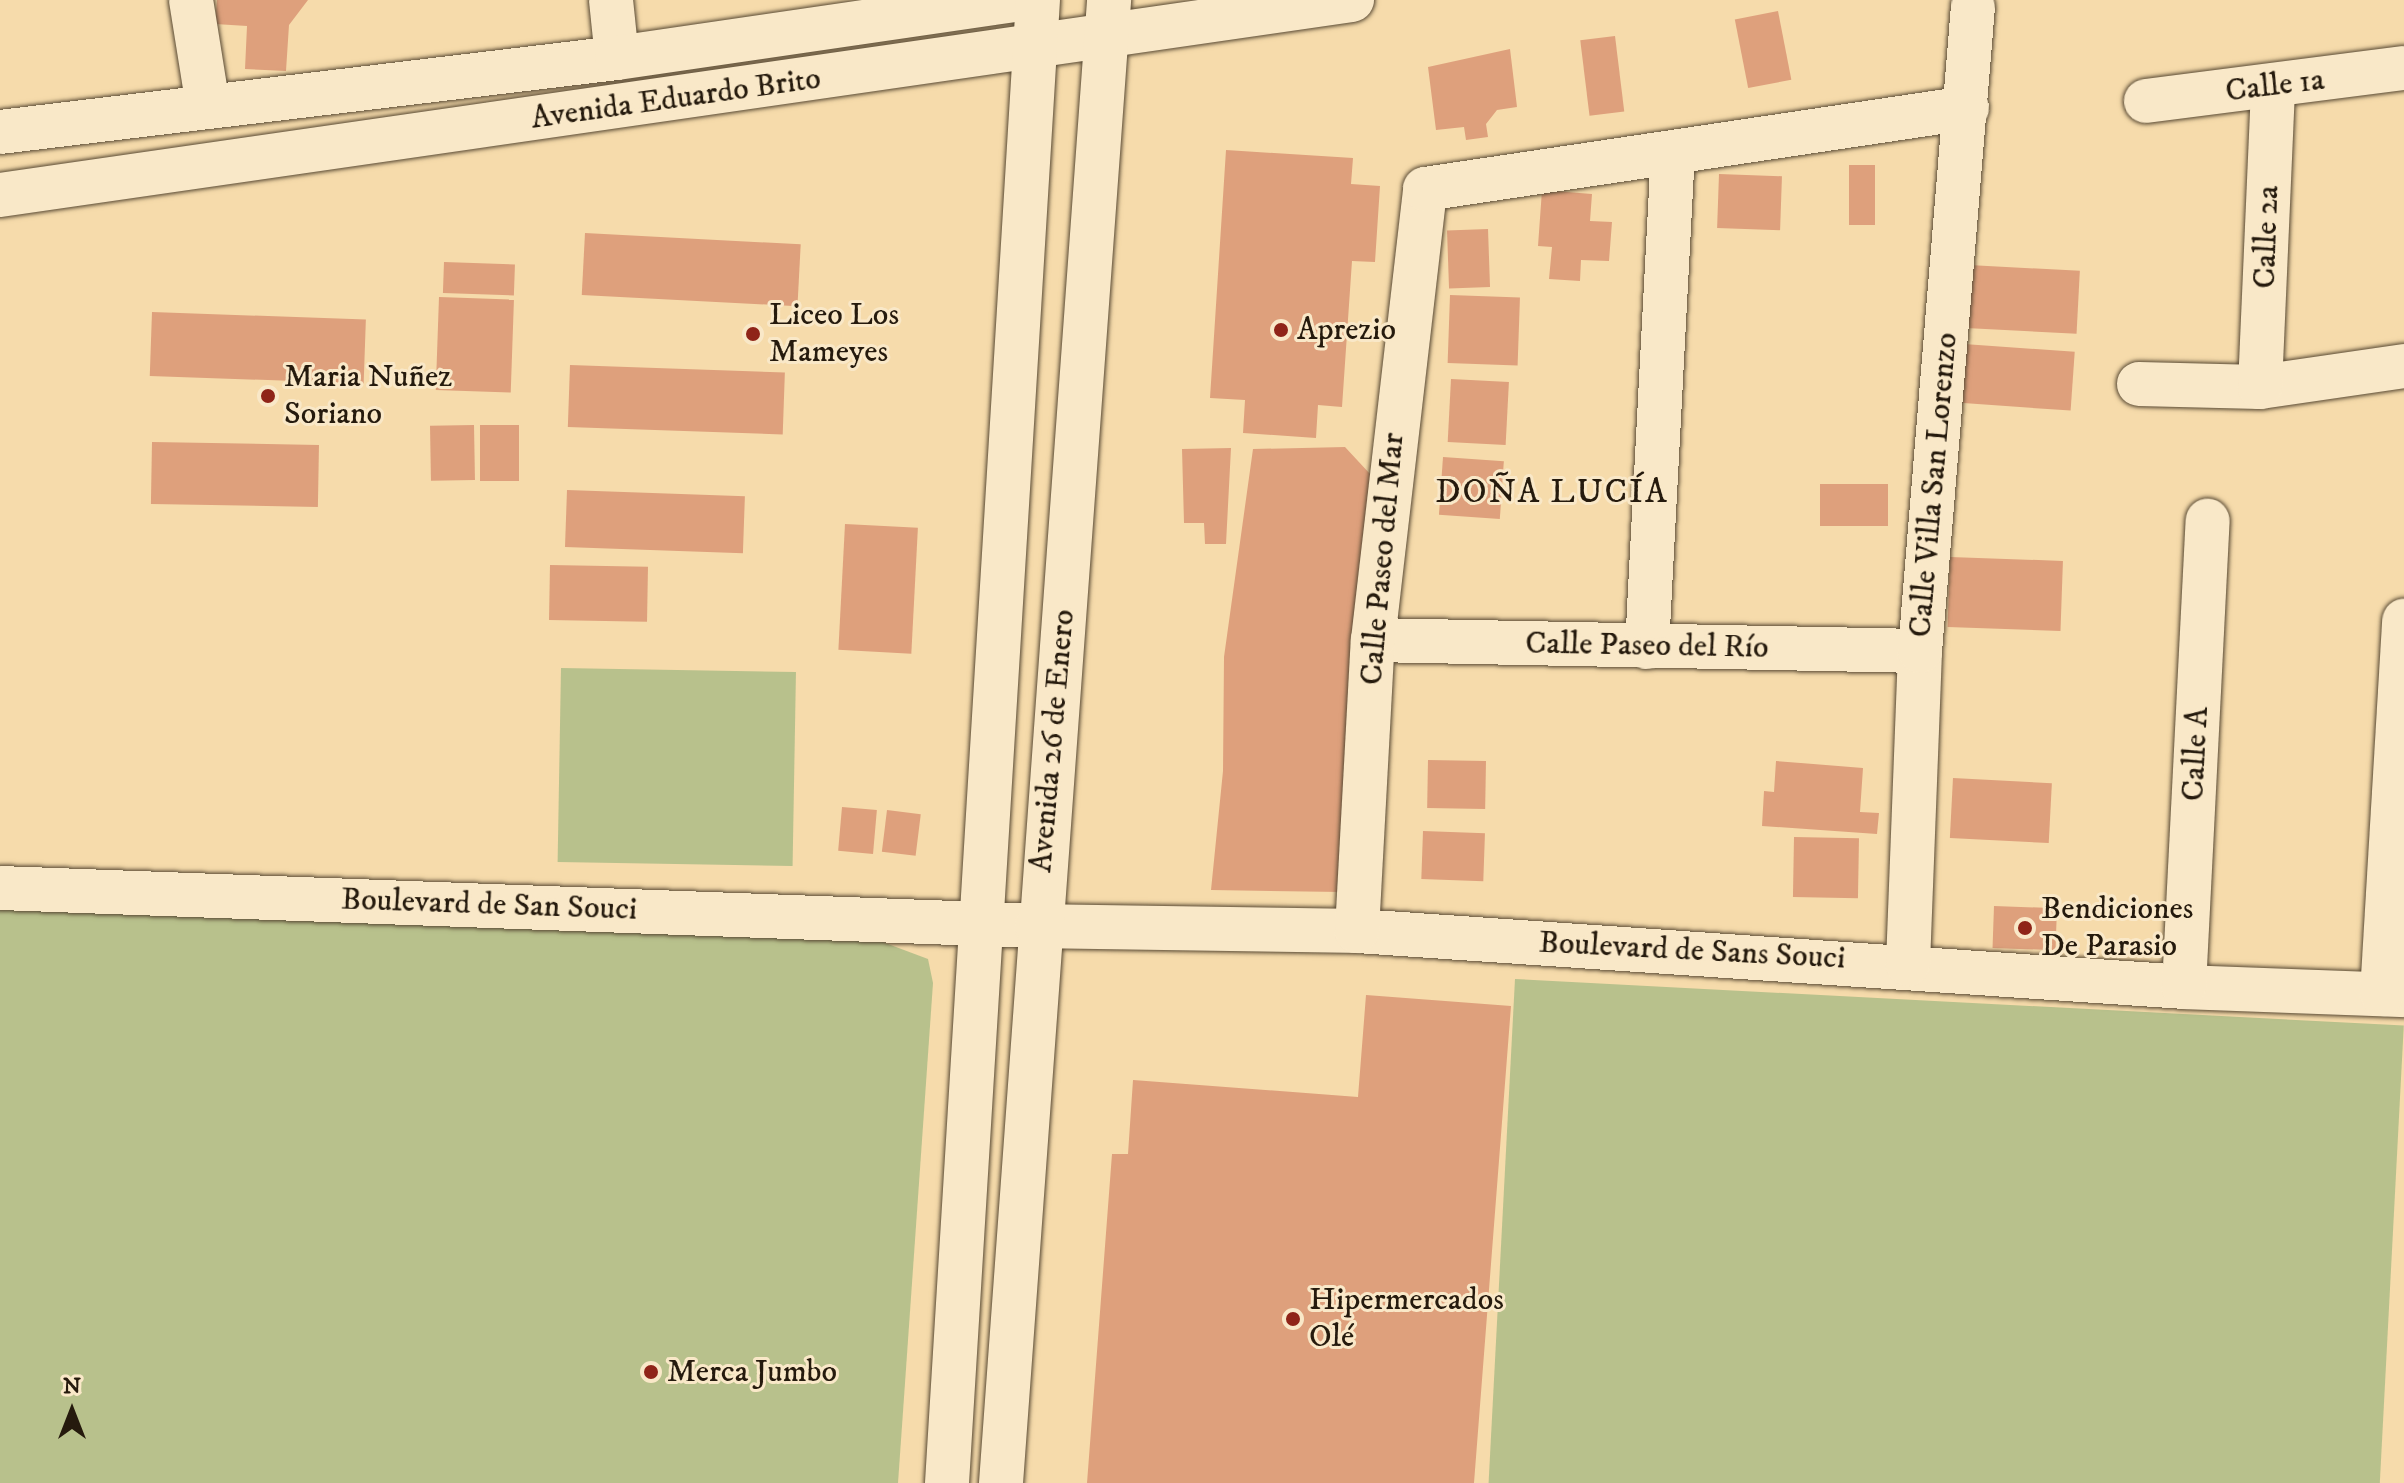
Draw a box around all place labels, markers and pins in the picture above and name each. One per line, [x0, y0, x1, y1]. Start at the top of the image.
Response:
place label: Liceo Los Mameyes [769, 297, 899, 372]
place label: Aprezio [1297, 311, 1396, 349]
marker: Aprezio [1272, 321, 1290, 339]
marker: Liceo Los Mameyes [744, 325, 762, 343]
place label: Maria Nuñez Soriano [284, 359, 452, 434]
marker: Maria Nuñez Soriano [259, 387, 277, 405]
place label: Bendiciones De Parasio [2041, 891, 2193, 966]
marker: Bendiciones De Parasio [2016, 919, 2034, 937]
place label: Hipermercados Olé [1309, 1282, 1504, 1357]
marker: Hipermercados Olé [1284, 1310, 1302, 1328]
place label: Merca Jumbo [667, 1353, 837, 1391]
marker: Merca Jumbo [642, 1363, 660, 1381]

